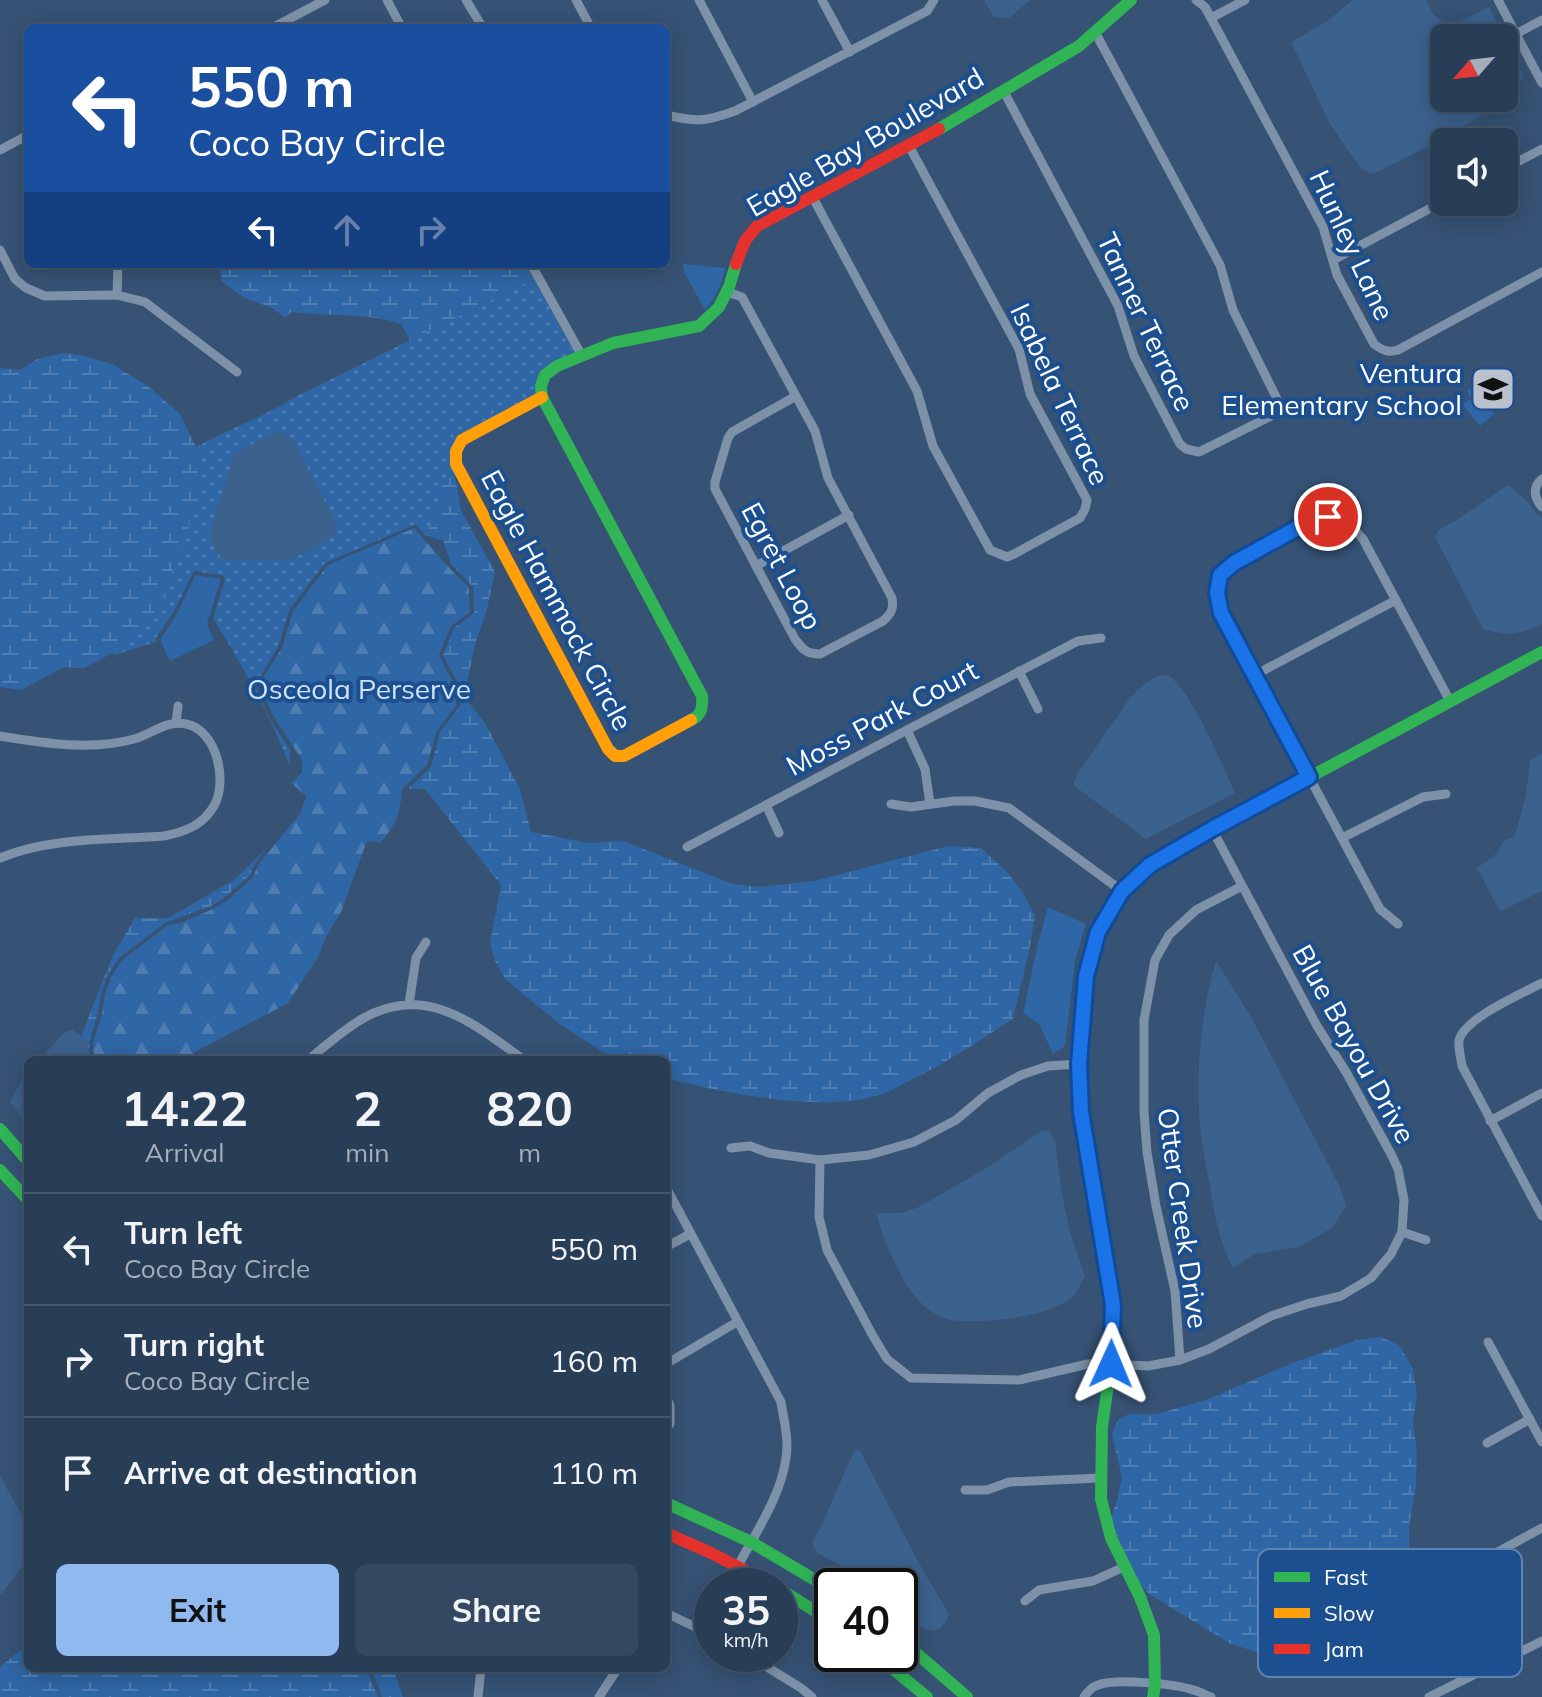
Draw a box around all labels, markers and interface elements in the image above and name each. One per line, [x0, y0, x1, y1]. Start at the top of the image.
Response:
north arrow [1430, 24, 1518, 112]
map controls [1430, 24, 1518, 216]
text: 550 m [188, 51, 355, 121]
icon: left [56, 56, 160, 160]
street label: Eagle Bay Boulevard [740, 59, 990, 224]
text: Coco Bay Circle [188, 120, 446, 165]
button: sound [1430, 128, 1518, 216]
street label: Hunley Lane [1302, 164, 1402, 325]
icon: left [241, 208, 285, 252]
icon: ahead [325, 208, 369, 252]
icon: right [409, 208, 453, 252]
street label: Tanner Terrace [1090, 227, 1203, 417]
street label: Isabela Terrace [1003, 297, 1118, 490]
place label: Ventura Elementary School [1221, 355, 1462, 422]
school or university icon: Ventura Elementary School [1469, 365, 1517, 413]
street label: Eagle Hammock Circle [474, 464, 641, 736]
pin [1294, 483, 1362, 551]
icon: arrive [1306, 495, 1350, 539]
street label: Egret Loop [734, 496, 831, 636]
street label: Moss Park Court [780, 652, 984, 783]
park label: Osceola Perserve [247, 671, 471, 706]
street label: Blue Bayou Drive [1285, 938, 1424, 1149]
text: 14:22 [121, 1078, 248, 1138]
text: 2 [353, 1078, 382, 1138]
text: 820 [487, 1078, 573, 1138]
street label: Otter Creek Drive [1151, 1105, 1216, 1330]
text: Arrival [145, 1136, 224, 1169]
text: min [345, 1136, 389, 1169]
text: m [518, 1136, 541, 1169]
text: Turn left [124, 1214, 242, 1252]
icon: left [56, 1227, 100, 1271]
text: 550 m [550, 1230, 638, 1268]
text: Coco Bay Circle [124, 1252, 310, 1285]
position arrow [1069, 1322, 1153, 1406]
text: Turn right [124, 1326, 264, 1364]
icon: right [56, 1339, 100, 1383]
text: 160 m [550, 1342, 638, 1380]
text: Coco Bay Circle [124, 1364, 310, 1397]
icon: arrive [56, 1451, 100, 1495]
text: Arrive at destination [124, 1454, 418, 1492]
text: 110 m [550, 1454, 638, 1492]
legend [1258, 1549, 1522, 1677]
text: Fast [1324, 1563, 1368, 1591]
button: Exit [56, 1564, 339, 1656]
button: Share [355, 1564, 638, 1656]
speed limit sign: 40 [814, 1568, 918, 1672]
text: 35 [722, 1585, 770, 1635]
text: Slow [1324, 1599, 1374, 1627]
text: km/h [723, 1627, 769, 1652]
text: Jam [1324, 1635, 1364, 1663]

